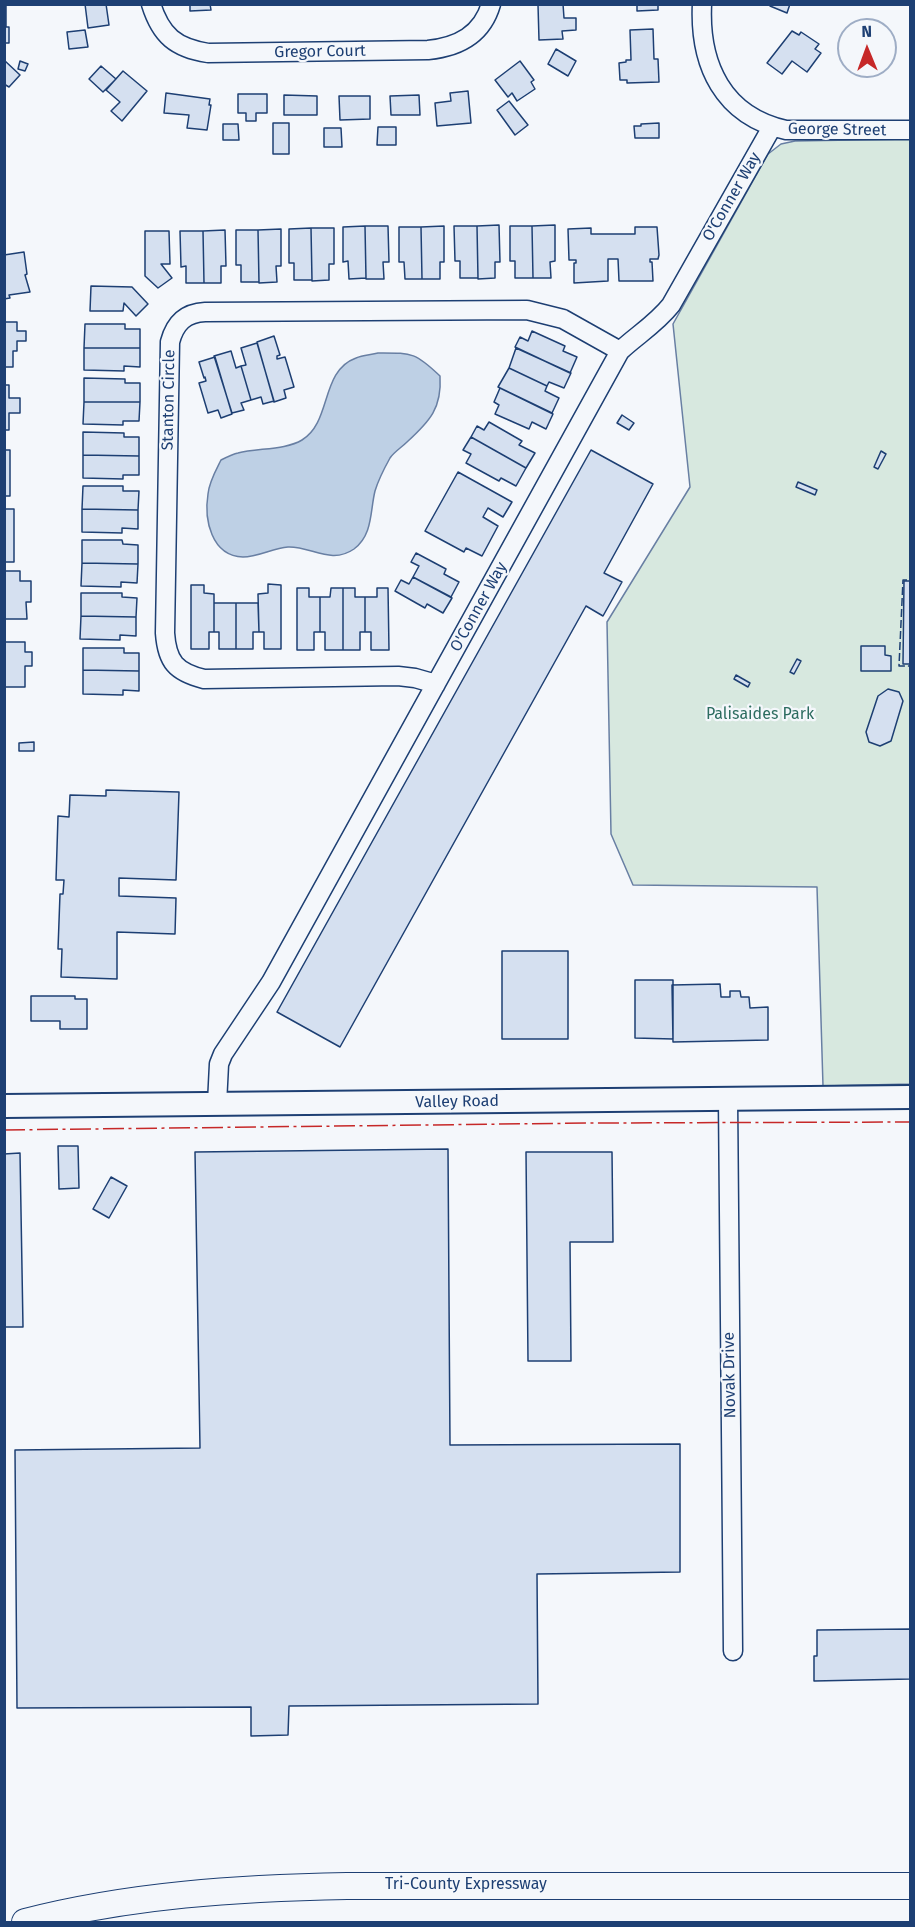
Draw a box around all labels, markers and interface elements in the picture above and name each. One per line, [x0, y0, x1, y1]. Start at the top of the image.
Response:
north arrow [837, 18, 897, 78]
text: N [861, 22, 872, 41]
street label: Gregor Court [274, 42, 366, 62]
street label: George Street [788, 120, 886, 140]
street label: O'Conner Way [699, 149, 765, 245]
street label: Stanton Circle [159, 349, 179, 451]
street label: O'Conner Way [446, 559, 512, 655]
park label: Palisaides Park [706, 705, 814, 725]
street label: Valley Road [415, 1092, 499, 1112]
street label: Novak Drive [720, 1332, 740, 1418]
street label: Tri-County Expressway [385, 1875, 547, 1895]

